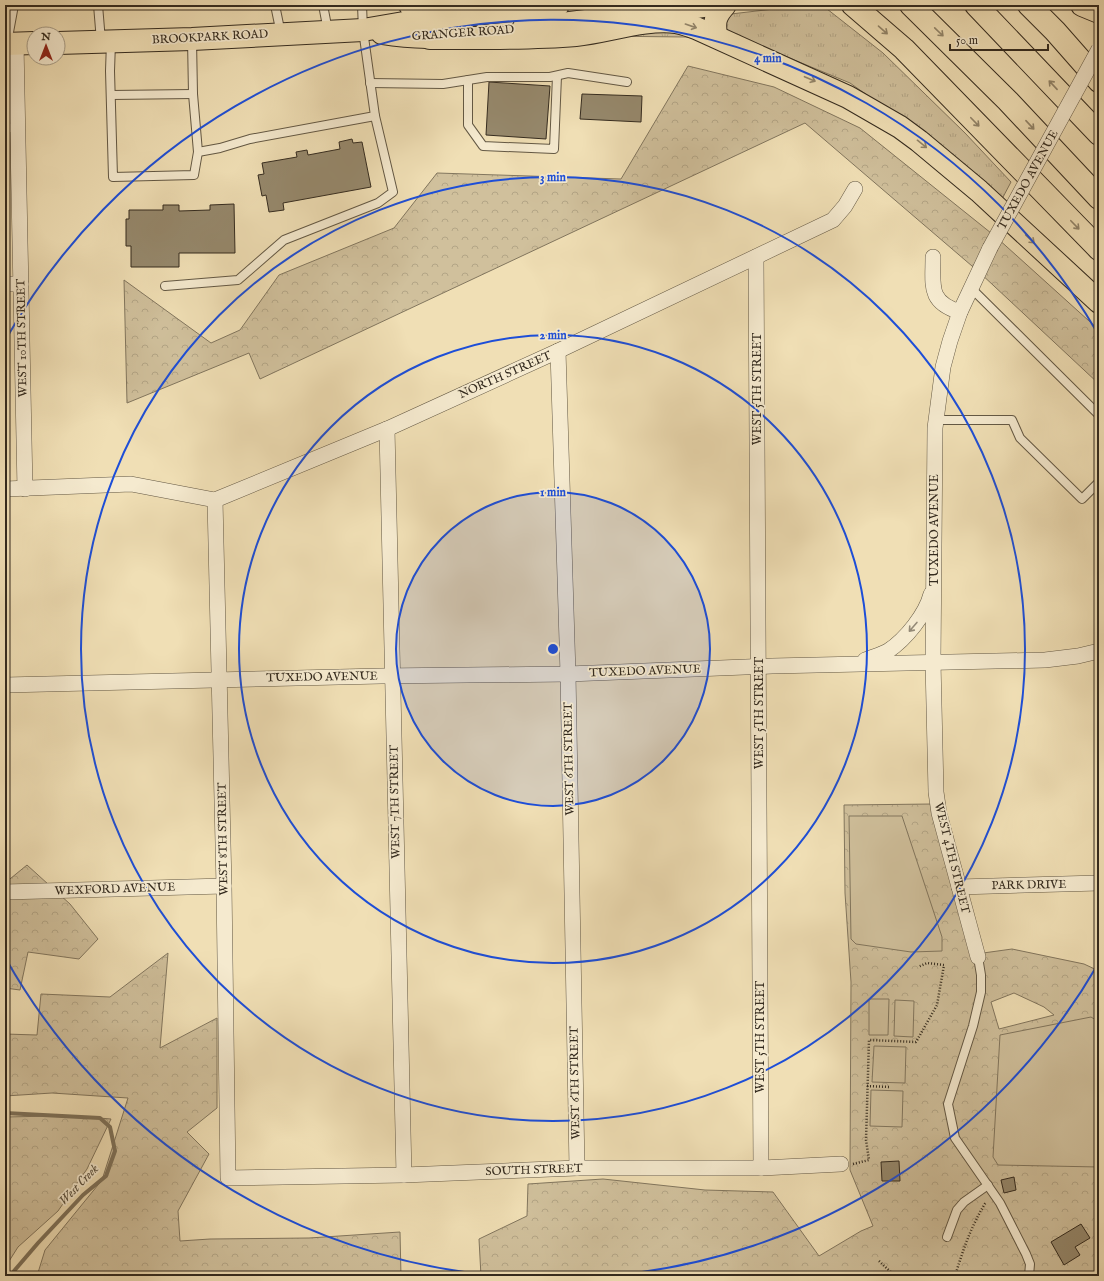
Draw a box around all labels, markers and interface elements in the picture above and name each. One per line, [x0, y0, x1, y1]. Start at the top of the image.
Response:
street label: GRANGER ROAD [411, 22, 515, 44]
one-way arrow [685, 23, 697, 31]
one-way arrow [878, 25, 888, 35]
north arrow [26, 26, 66, 66]
street label: BROOKPARK ROAD [151, 26, 269, 48]
scale bar [950, 26, 1048, 52]
one-way arrow [934, 27, 944, 37]
text: N [40, 30, 51, 44]
text: 50 m [956, 33, 978, 48]
text: 4 min [754, 51, 782, 66]
one-way arrow [803, 76, 815, 84]
one-way arrow [1048, 80, 1058, 90]
one-way arrow [970, 116, 979, 126]
one-way arrow [1026, 120, 1035, 130]
street label: TUXEDO AVENUE [994, 127, 1062, 233]
one-way arrow [917, 139, 927, 148]
text: 3 min [540, 170, 567, 185]
one-way arrow [1070, 220, 1080, 230]
one-way arrow [1025, 234, 1036, 243]
street label: WEST 10TH STREET [13, 278, 31, 397]
text: 2 min [539, 328, 567, 343]
street label: WEST 5TH STREET [750, 332, 765, 445]
street label: NORTH STREET [456, 348, 554, 402]
street label: TUXEDO AVENUE [927, 474, 942, 586]
text: 1 min [540, 485, 567, 500]
one-way arrow [908, 621, 917, 632]
centre of rings [546, 642, 560, 656]
street label: WEST 5TH STREET [752, 656, 767, 769]
street label: TUXEDO AVENUE [589, 662, 701, 680]
street label: TUXEDO AVENUE [266, 669, 378, 685]
street label: WEST 6TH STREET [561, 702, 577, 816]
street label: WEST 7TH STREET [387, 745, 403, 859]
street label: WEST 8TH STREET [215, 782, 231, 896]
street label: WEST 4TH STREET [931, 801, 973, 915]
street label: PARK DRIVE [991, 877, 1067, 893]
street label: WEXFORD AVENUE [54, 879, 176, 899]
street label: WEST 5TH STREET [753, 980, 768, 1093]
street label: WEST 6TH STREET [567, 1026, 583, 1140]
water label: West Creek [55, 1160, 103, 1209]
street label: SOUTH STREET [485, 1161, 583, 1179]

